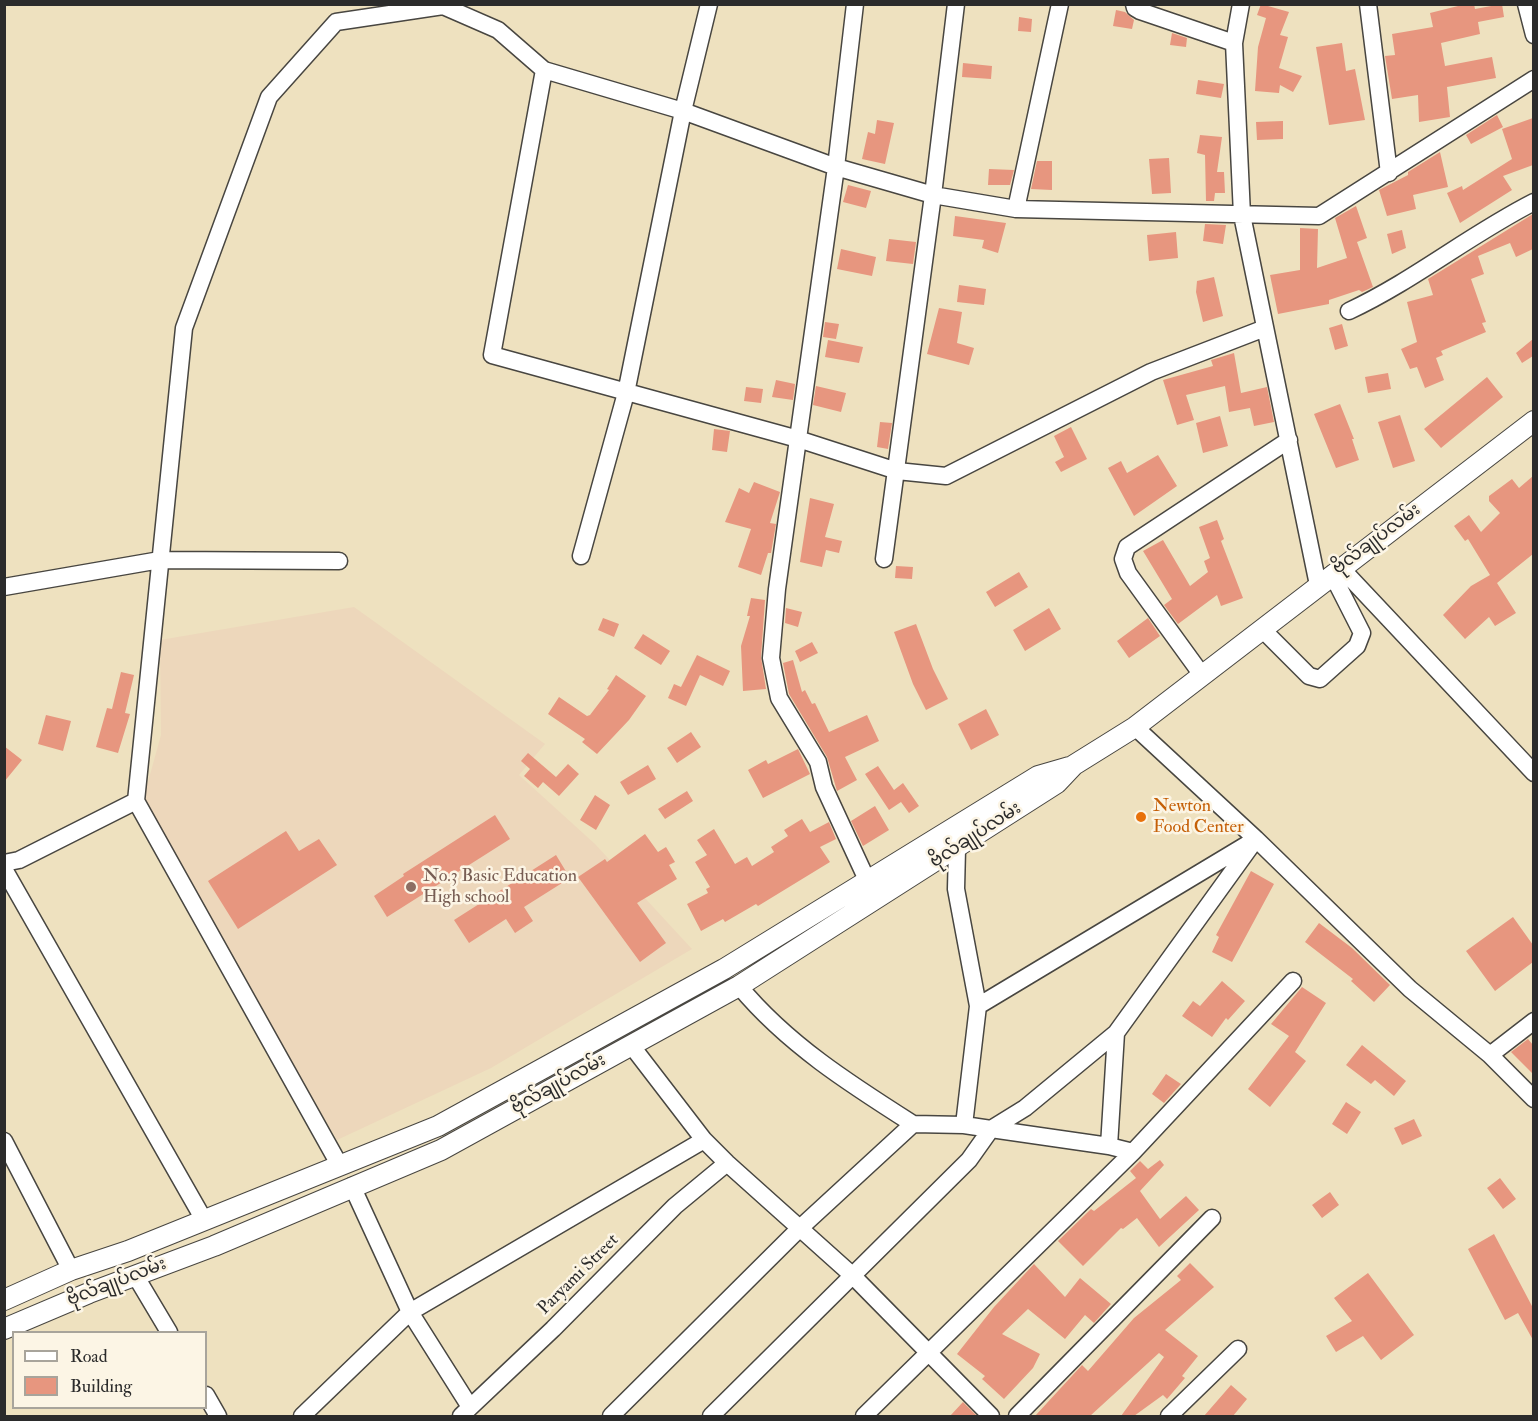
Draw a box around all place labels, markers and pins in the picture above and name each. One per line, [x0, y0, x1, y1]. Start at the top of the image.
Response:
place label: Newton Food Center [1153, 796, 1244, 838]
marker: Newton Food Center [1134, 810, 1148, 824]
place label: No.3 Basic Education High school [423, 866, 577, 908]
marker: No.3 Basic Education High school [404, 880, 418, 894]

